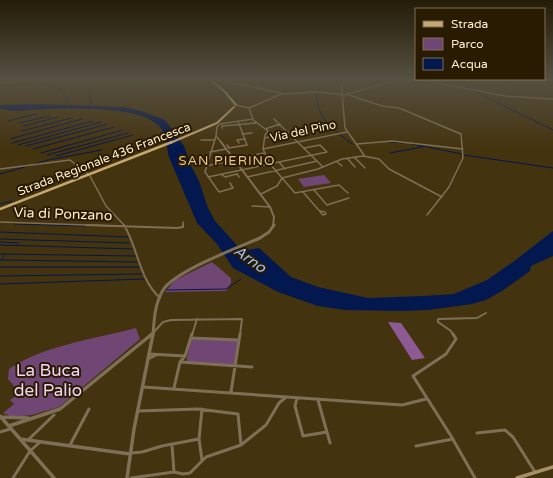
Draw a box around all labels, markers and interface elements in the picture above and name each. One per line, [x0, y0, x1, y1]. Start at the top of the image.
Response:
legend [415, 8, 545, 80]
text: Strada [451, 17, 488, 31]
text: Parco [451, 37, 484, 51]
text: Acqua [451, 57, 488, 71]
street label: Via del Pino [269, 117, 337, 145]
street label: Strada Regionale 436 Francesca [16, 119, 192, 199]
district label: SAN PIERINO [178, 153, 276, 169]
street label: Via di Ponzano [13, 204, 113, 224]
water label: Arno [231, 241, 270, 277]
park label: La Buca del Palio [14, 360, 82, 401]

